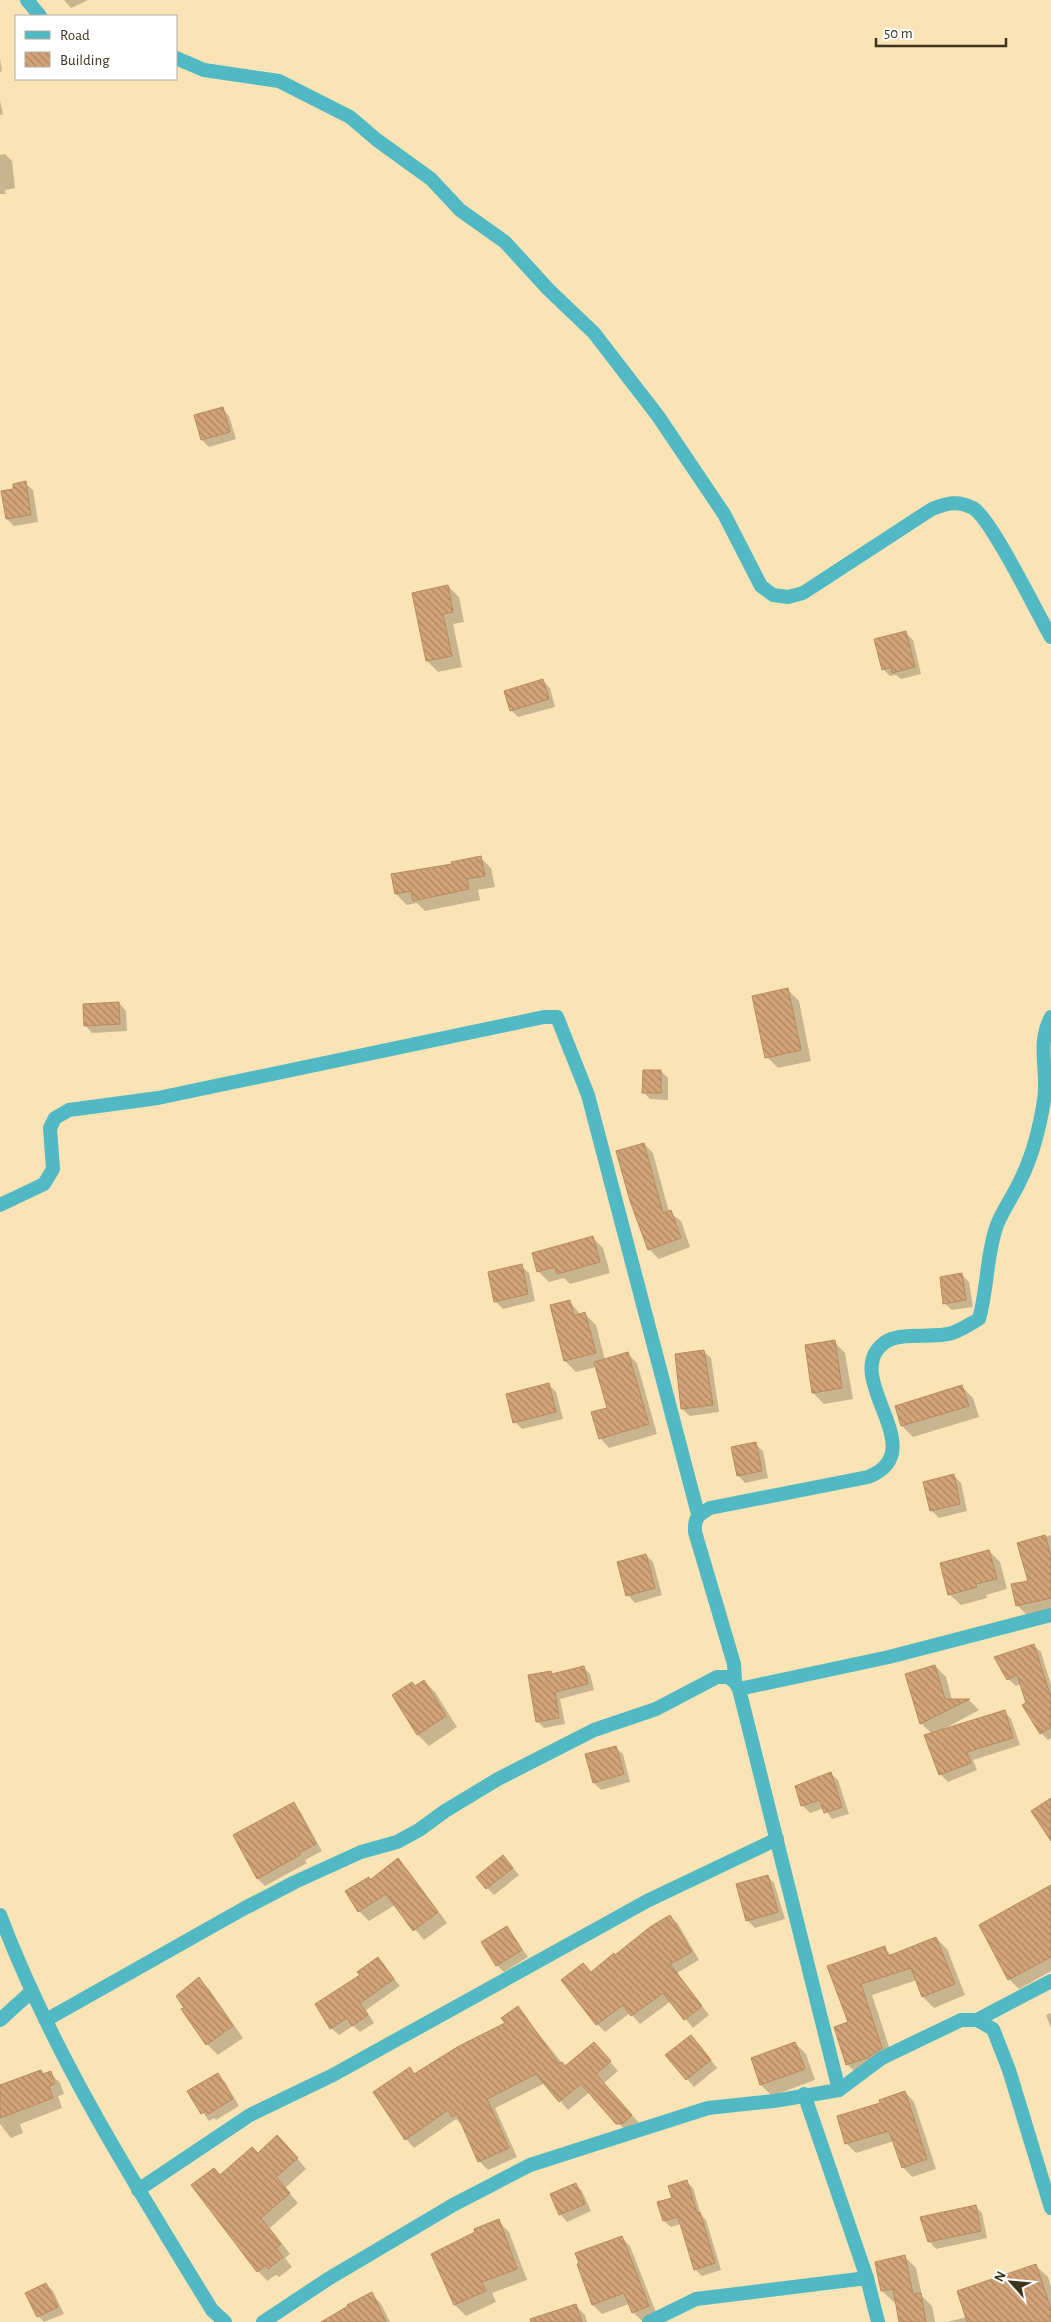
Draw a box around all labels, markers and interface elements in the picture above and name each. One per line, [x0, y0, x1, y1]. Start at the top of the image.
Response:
legend [15, 15, 178, 80]
scale bar [876, 15, 1006, 47]
text: 50 m [884, 26, 913, 41]
text: Road [60, 28, 90, 43]
text: Building [60, 53, 110, 68]
north arrow [986, 2257, 1036, 2307]
text: N [992, 2269, 1009, 2284]

